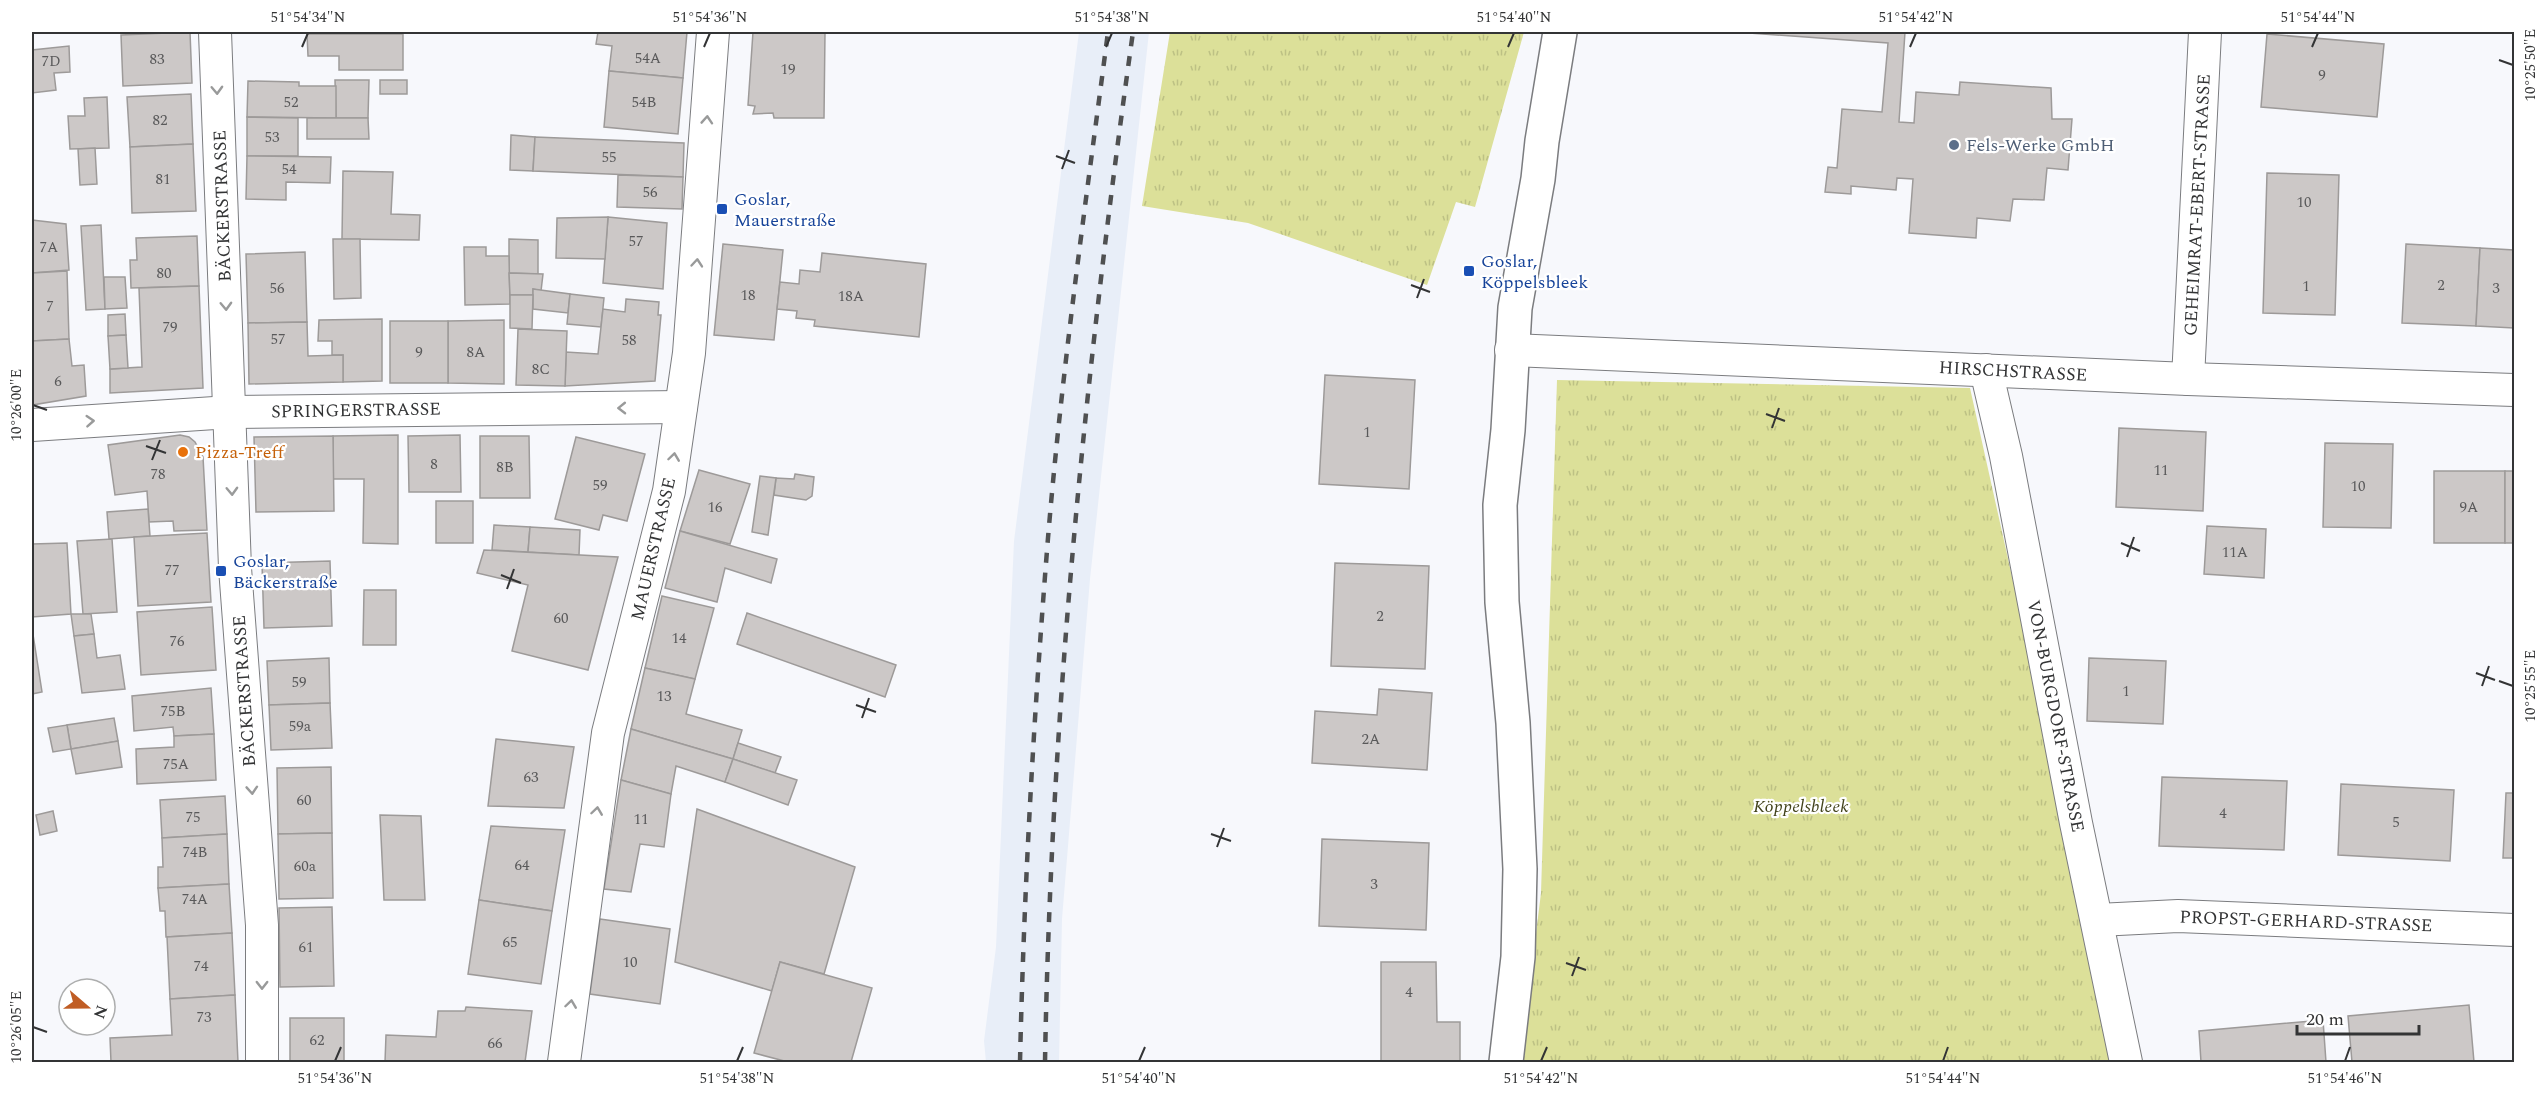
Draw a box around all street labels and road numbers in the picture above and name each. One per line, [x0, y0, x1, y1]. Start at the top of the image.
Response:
street label: GEHEIMRAT-EBERT-STRASSE [2177, 73, 2218, 337]
street label: BÄCKERSTRASSE [206, 130, 239, 282]
street label: HIRSCHSTRASSE [1938, 354, 2088, 389]
street label: SPRINGERSTRASSE [271, 396, 441, 425]
street label: MAUERSTRASSE [624, 475, 683, 623]
street label: VON-BURGDORF-STRASSE [2020, 598, 2091, 835]
street label: BÄCKERSTRASSE [226, 614, 263, 768]
street label: PROPST-GERHARD-STRASSE [2179, 904, 2433, 939]

